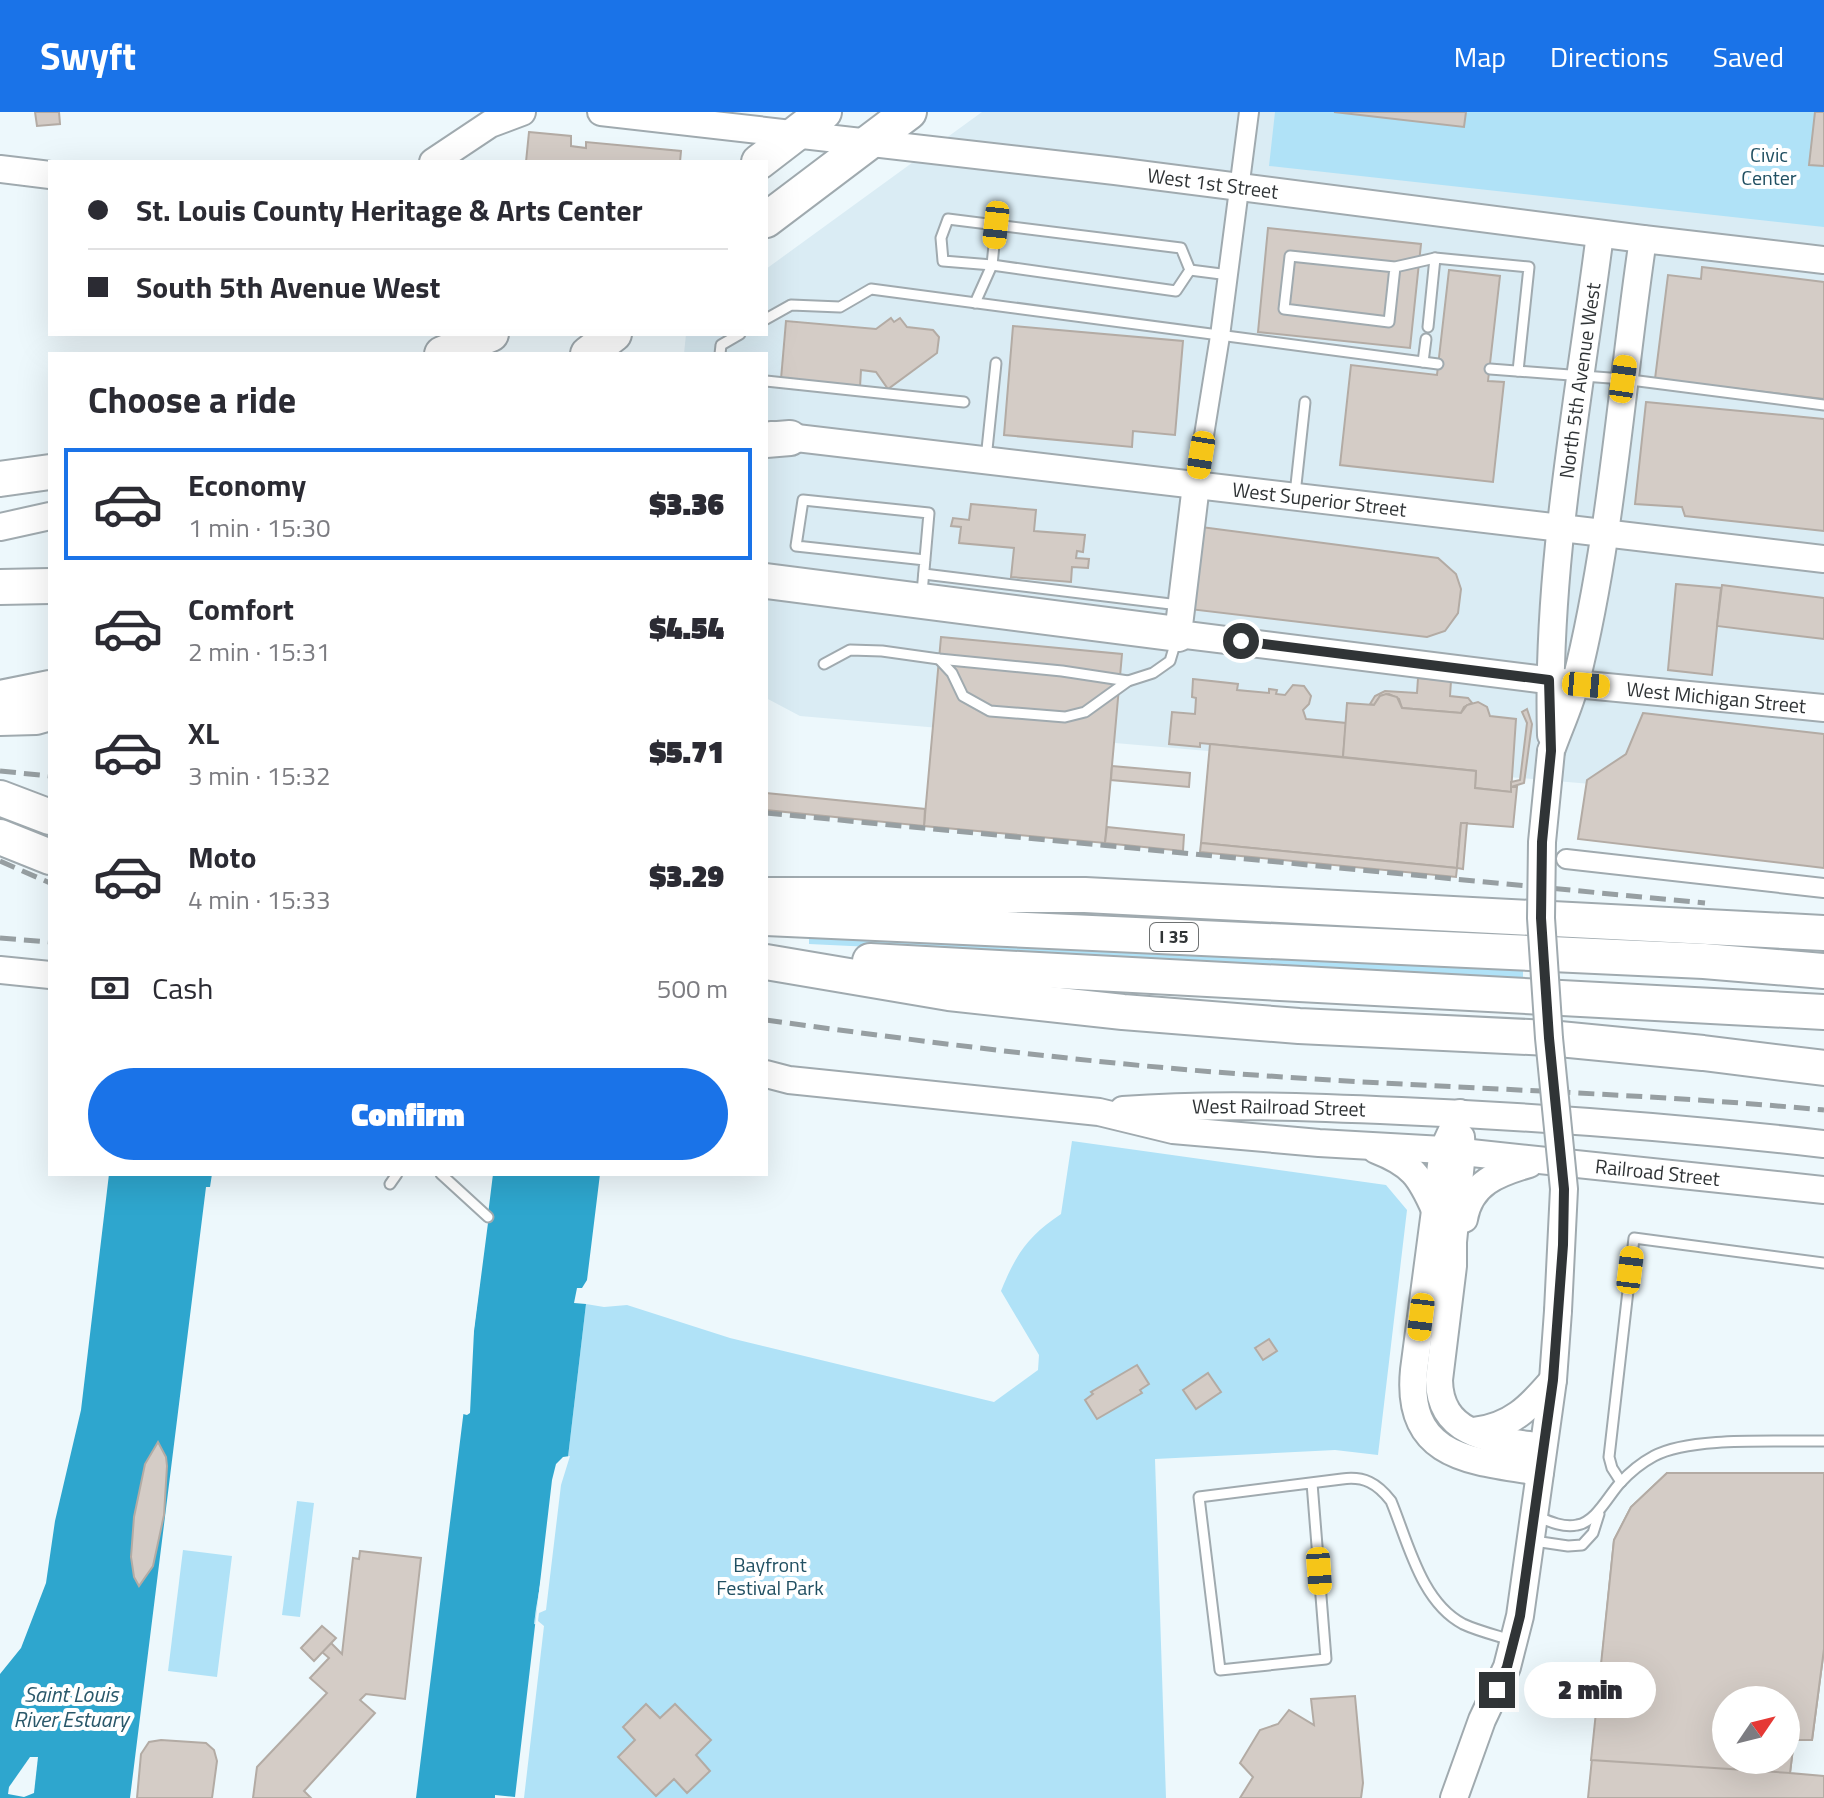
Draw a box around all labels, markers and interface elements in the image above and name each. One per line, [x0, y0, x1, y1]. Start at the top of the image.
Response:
text: Swyft [40, 27, 136, 85]
text: Map [1454, 35, 1506, 78]
text: Directions [1550, 35, 1669, 78]
text: Saved [1713, 35, 1784, 78]
park label: Civic Center [1741, 139, 1797, 193]
street label: West 1st Street [1146, 159, 1280, 207]
text: St. Louis County Heritage & Arts Center [136, 187, 643, 233]
car [982, 200, 1010, 250]
text: South 5th Avenue West [136, 264, 440, 310]
street label: North 5th Avenue West [1551, 281, 1608, 480]
car [1608, 354, 1638, 404]
text: Choose a ride [88, 372, 296, 427]
car [1185, 429, 1217, 481]
text: Economy [188, 462, 306, 508]
icon: car [92, 468, 164, 540]
street label: West Superior Street [1230, 473, 1408, 525]
text: $3.36 [650, 481, 724, 527]
text: 1 min · 15:30 [188, 508, 331, 547]
text: Comfort [188, 586, 294, 632]
icon: car [92, 592, 164, 664]
text: $4.54 [650, 605, 724, 651]
route start [1223, 623, 1259, 659]
text: 2 min · 15:31 [188, 632, 331, 671]
car [1561, 671, 1611, 699]
street label: West Michigan Street [1625, 673, 1807, 721]
text: XL [188, 710, 219, 756]
icon: car [92, 716, 164, 788]
text: $5.71 [650, 729, 724, 775]
text: 3 min · 15:32 [188, 756, 331, 795]
text: Moto [188, 834, 256, 880]
icon: car [92, 840, 164, 912]
text: $3.29 [650, 853, 724, 899]
text: 4 min · 15:33 [188, 880, 331, 919]
road number: I 35 [1150, 923, 1198, 951]
text: Cash [152, 965, 213, 1011]
icon: cash [88, 966, 132, 1010]
text: 500 m [657, 969, 728, 1008]
button: Confirm [88, 1068, 728, 1160]
street label: West Railroad Street [1192, 1090, 1366, 1124]
street label: Railroad Street [1594, 1150, 1721, 1194]
car [1615, 1245, 1645, 1295]
car [1406, 1292, 1436, 1342]
car [1305, 1546, 1333, 1596]
park label: Bayfront Festival Park [716, 1549, 824, 1603]
callout: 2 min [1525, 1662, 1657, 1718]
text: 2 min [1558, 1670, 1622, 1709]
route end [1479, 1672, 1515, 1708]
water label: Saint Louis River Estuary [13, 1677, 132, 1736]
north arrow [1712, 1686, 1800, 1774]
map controls [1712, 1686, 1800, 1774]

